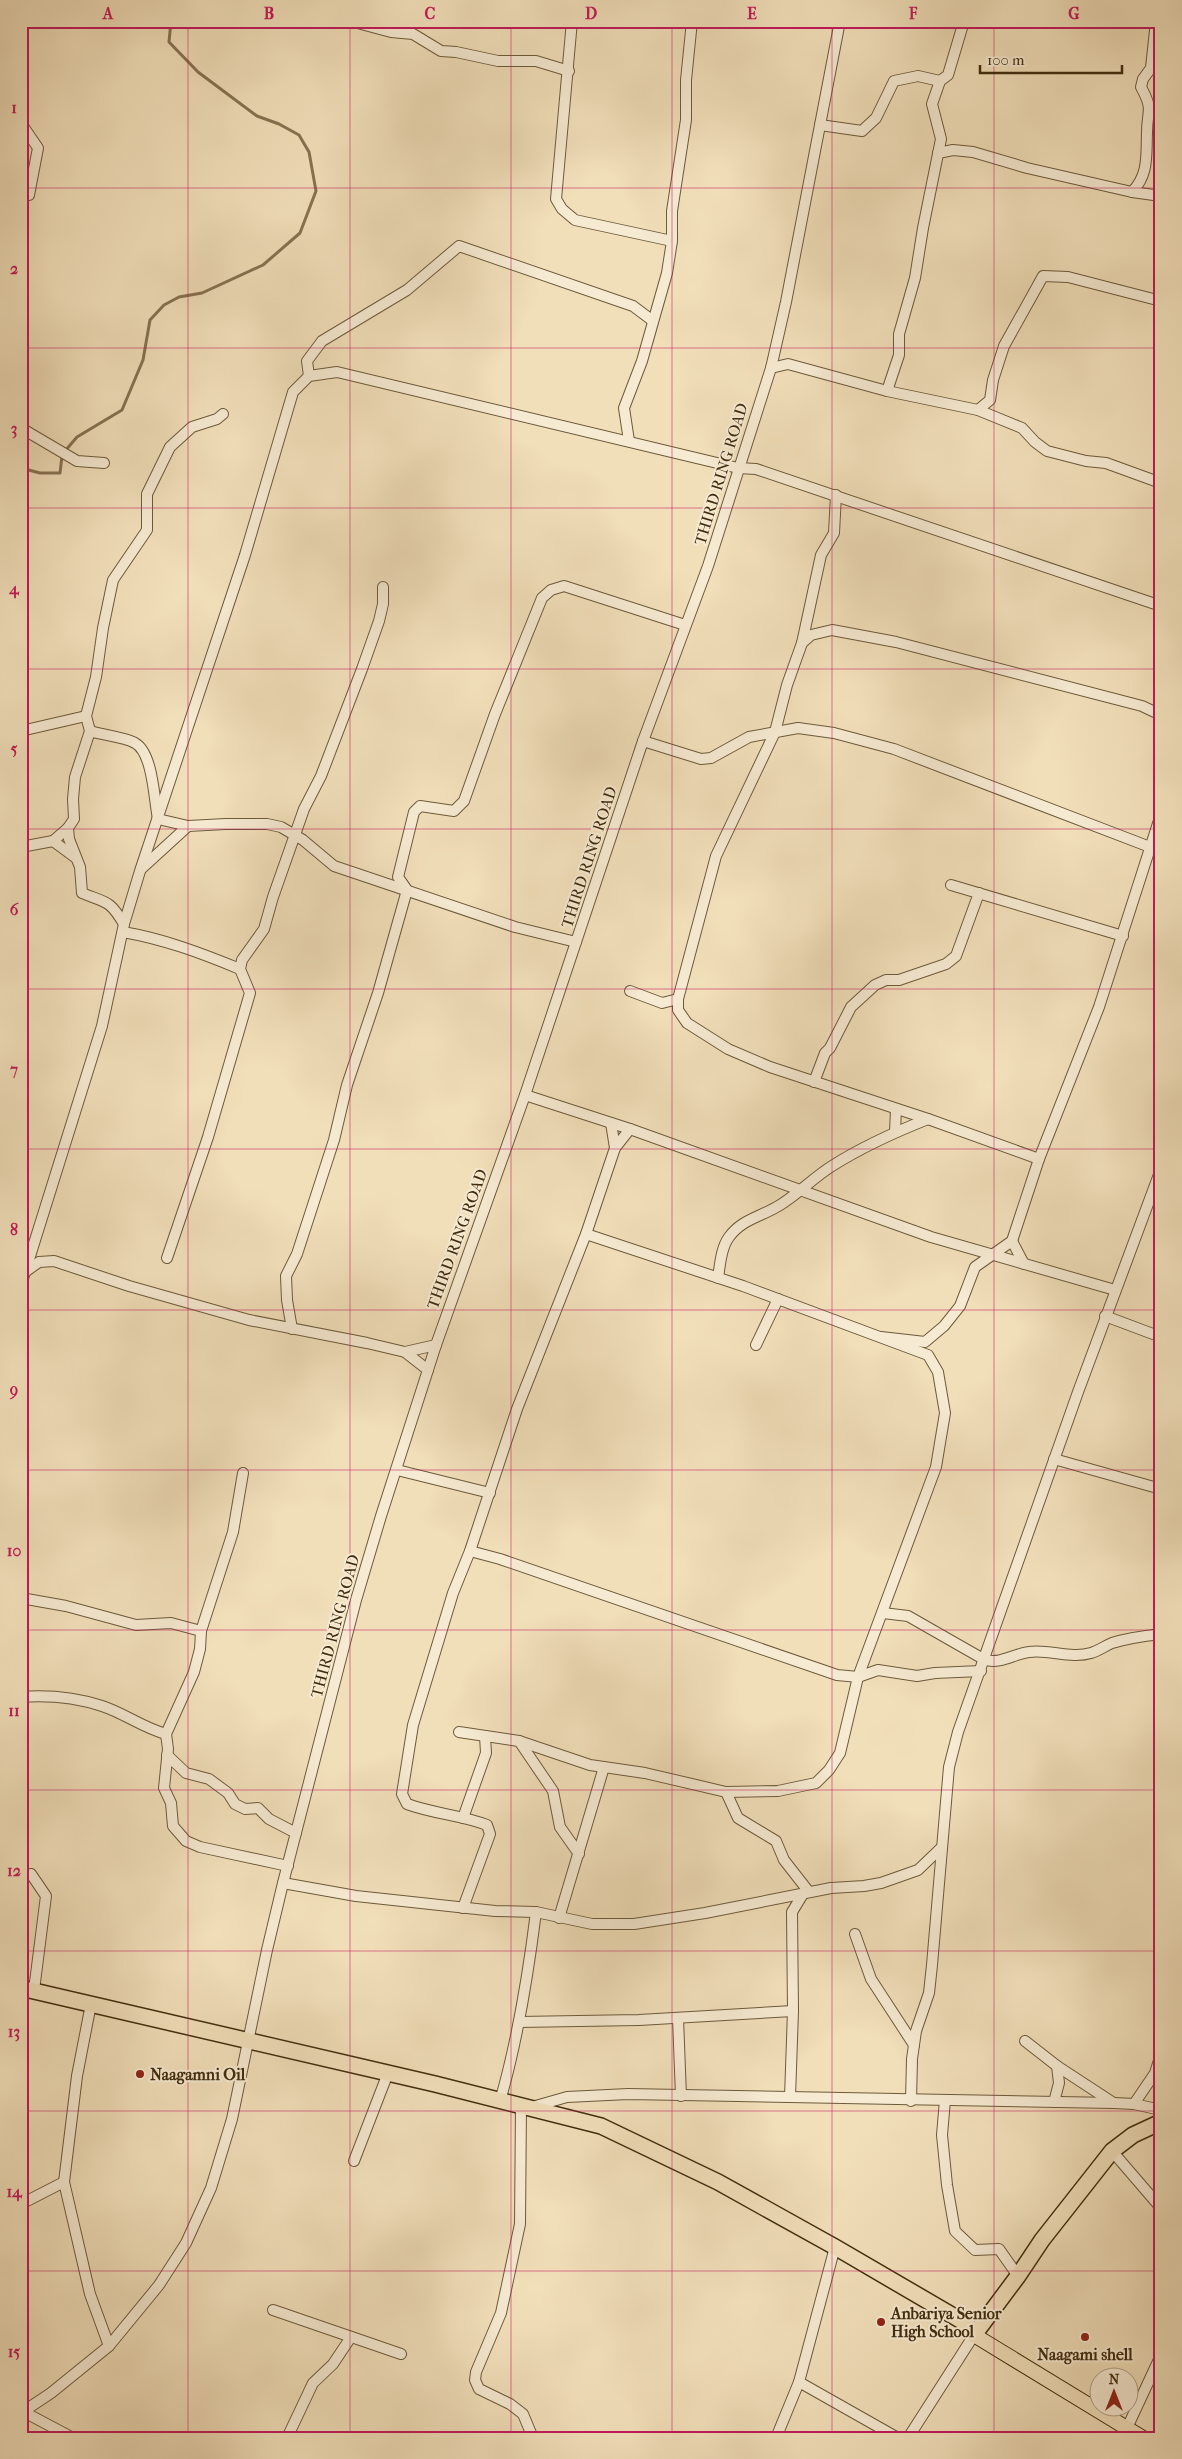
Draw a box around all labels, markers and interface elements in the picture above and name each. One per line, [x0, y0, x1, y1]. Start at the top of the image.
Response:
text: A [102, 4, 114, 23]
text: B [264, 4, 274, 23]
text: C [425, 4, 436, 23]
text: D [585, 4, 597, 23]
text: E [747, 4, 757, 23]
text: F [908, 4, 918, 23]
text: G [1068, 4, 1080, 23]
scale bar [980, 42, 1122, 74]
text: 100 m [987, 51, 1025, 69]
text: 1 [11, 98, 17, 117]
text: 2 [10, 259, 18, 278]
street label: THIRD RING ROAD [690, 401, 752, 547]
text: 3 [11, 419, 17, 439]
text: 4 [8, 579, 20, 599]
text: 5 [11, 739, 18, 758]
street label: THIRD RING ROAD [557, 784, 621, 930]
text: 6 [10, 900, 19, 919]
text: 7 [9, 1060, 18, 1079]
street label: THIRD RING ROAD [423, 1166, 491, 1312]
text: 8 [10, 1220, 18, 1239]
text: 9 [9, 1380, 18, 1400]
text: 10 [7, 1541, 21, 1560]
street label: THIRD RING ROAD [307, 1552, 363, 1700]
text: 11 [8, 1701, 20, 1720]
text: 12 [7, 1861, 21, 1880]
text: 13 [8, 2022, 20, 2042]
place label: Naagamni Oil [150, 2065, 246, 2085]
marker: Naagamni Oil [134, 2068, 146, 2080]
text: 14 [6, 2182, 23, 2202]
place label: Anbariya Senior High School [890, 2304, 1003, 2342]
marker: Anbariya Senior High School [875, 2316, 887, 2328]
marker: Naagami shell [1079, 2331, 1091, 2343]
text: 15 [8, 2342, 20, 2361]
place label: Naagami shell [1037, 2345, 1133, 2365]
north arrow [1090, 2366, 1140, 2416]
text: N [1109, 2371, 1120, 2388]

